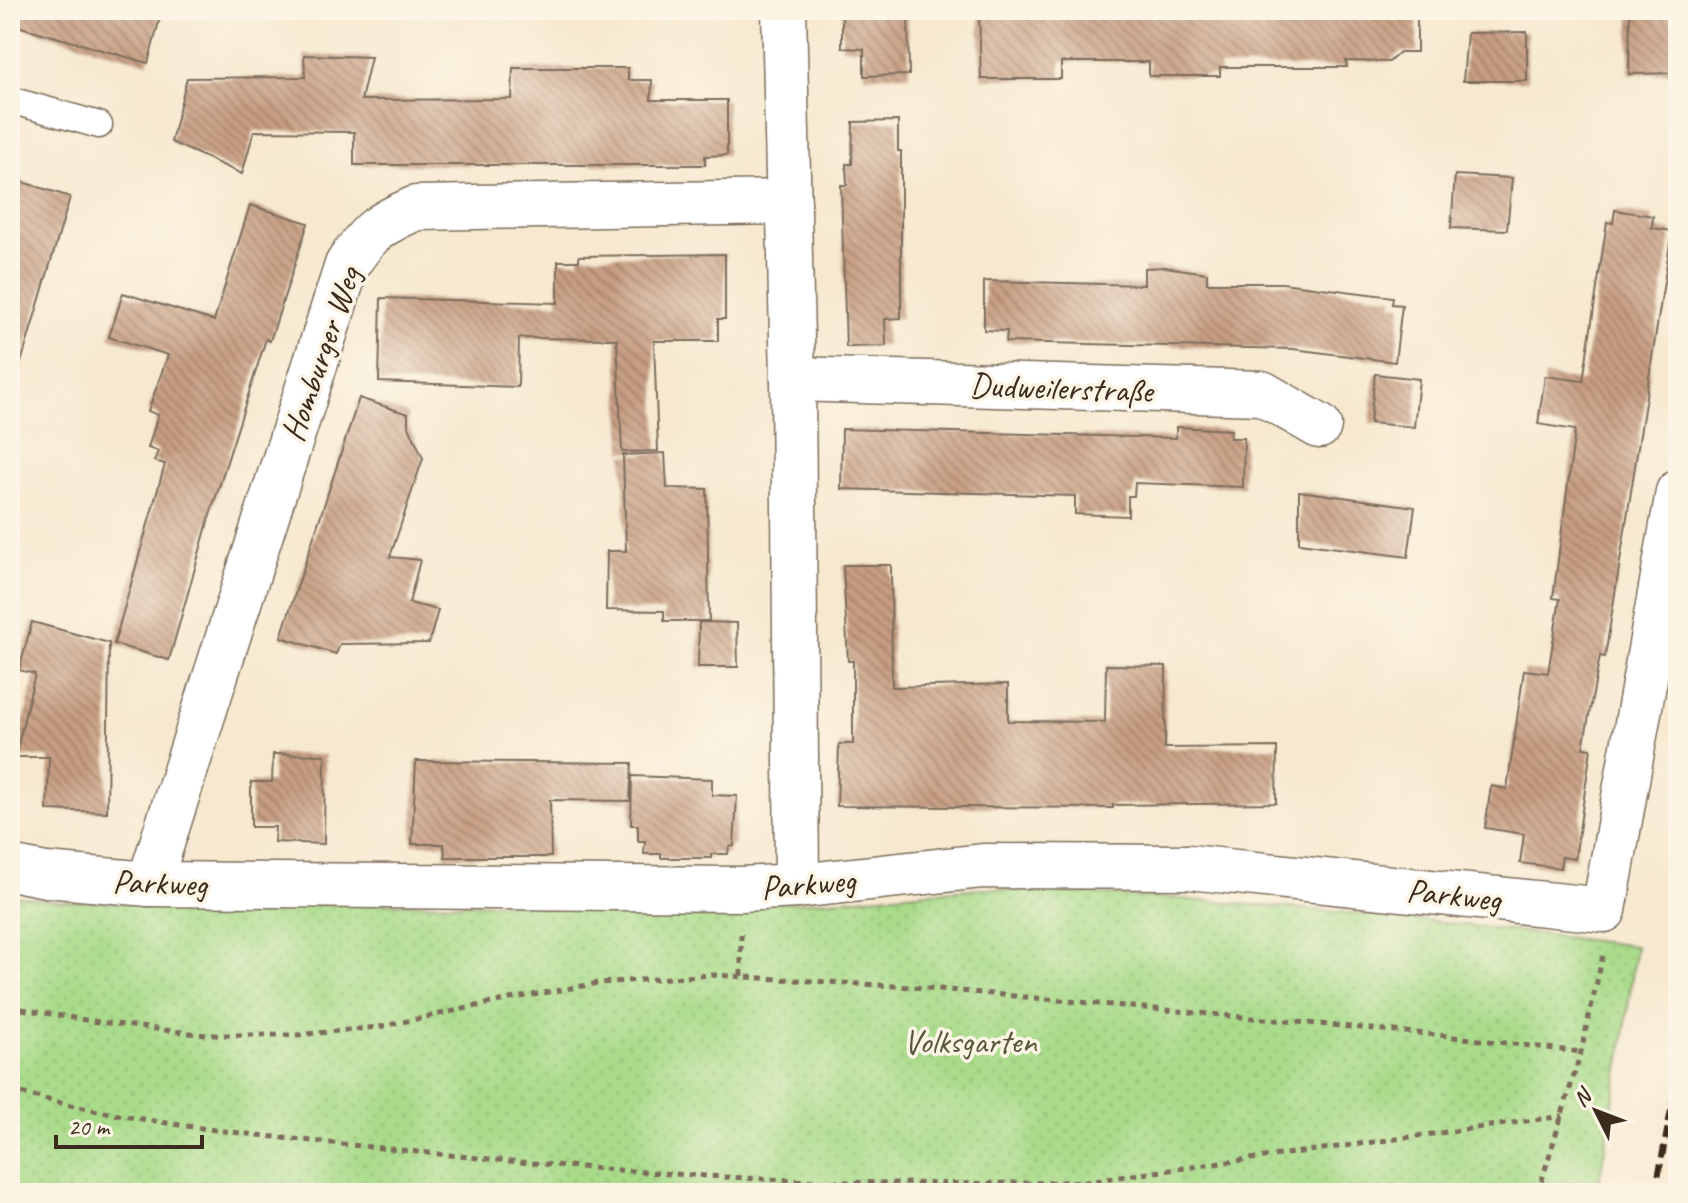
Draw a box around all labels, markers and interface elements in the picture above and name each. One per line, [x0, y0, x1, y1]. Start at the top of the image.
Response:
street label: Homburger Weg [271, 260, 371, 447]
street label: Dudweilerstraße [969, 363, 1156, 412]
street label: Parkweg [759, 858, 859, 909]
street label: Parkweg [112, 859, 210, 906]
street label: Parkweg [1405, 868, 1505, 921]
park label: Volksgarten [904, 1020, 1038, 1063]
north arrow [1556, 1071, 1636, 1151]
text: N [1567, 1081, 1599, 1113]
scale bar [56, 1099, 202, 1149]
text: 20 m [68, 1112, 111, 1142]

